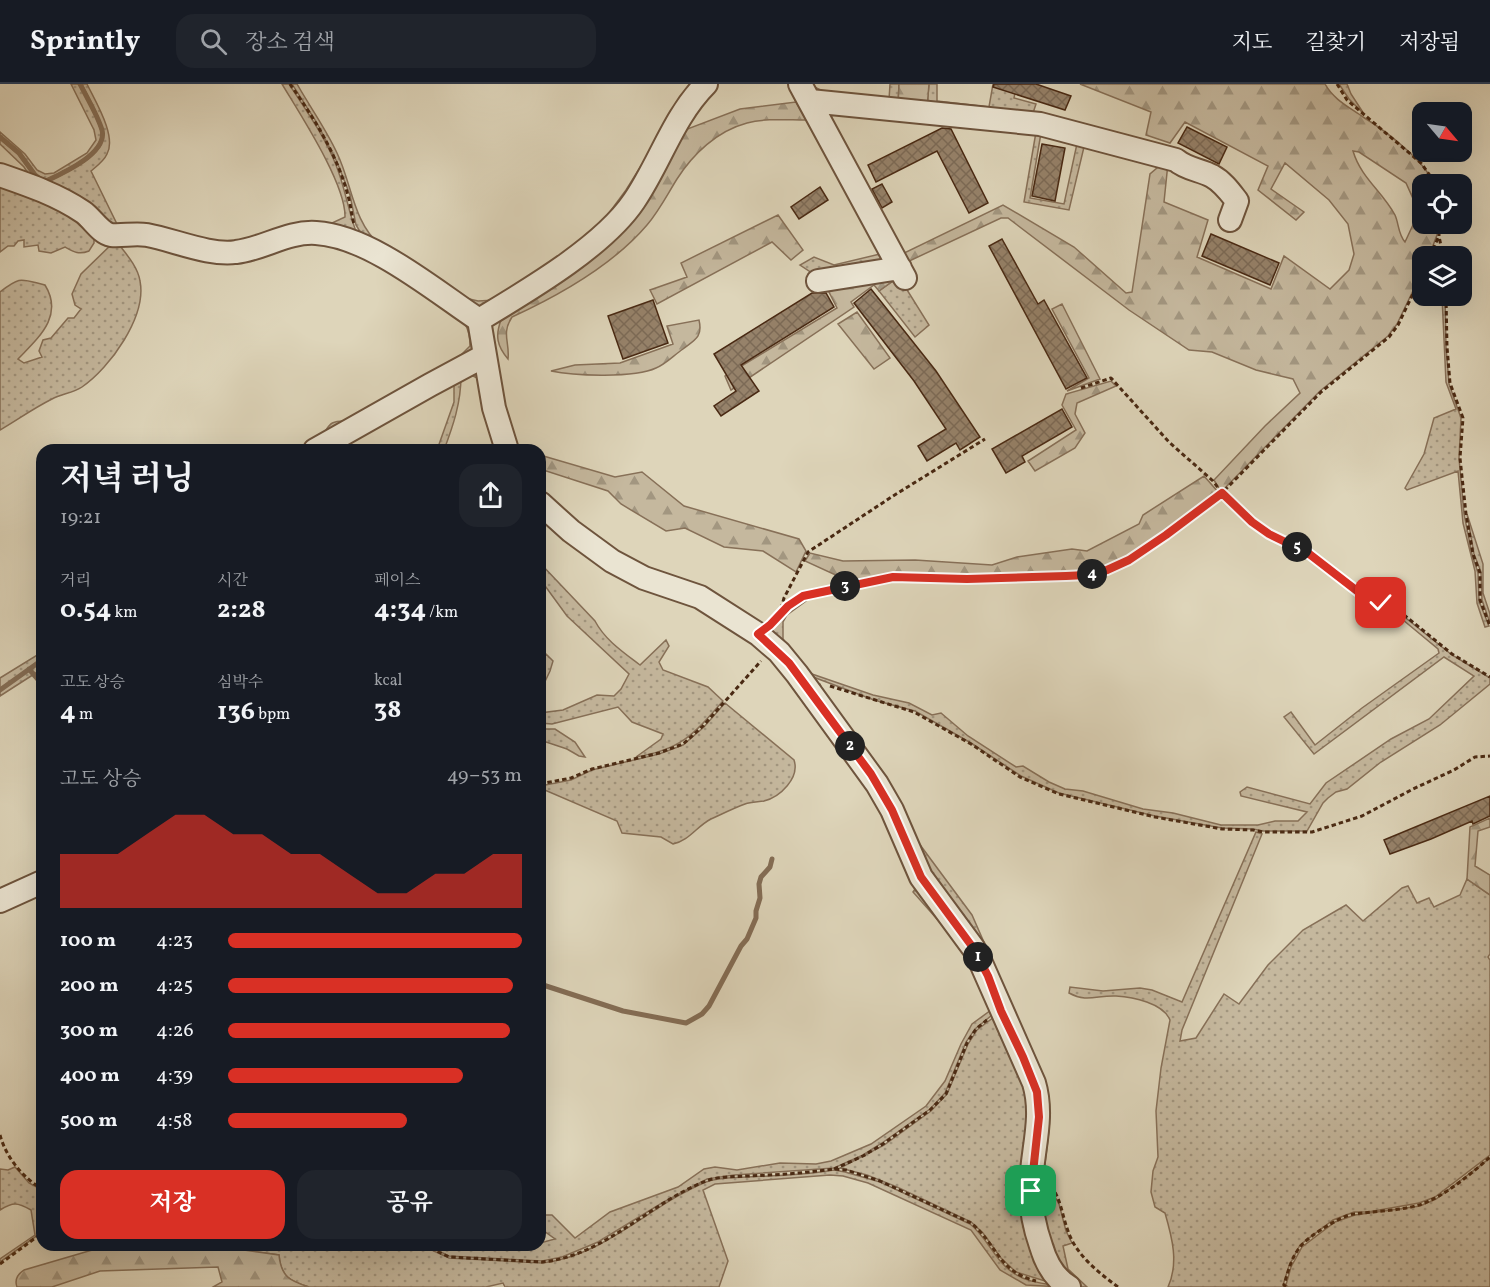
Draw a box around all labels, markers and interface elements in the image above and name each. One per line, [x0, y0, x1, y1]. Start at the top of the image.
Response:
search box [176, 14, 596, 68]
text: Sprintly [30, 22, 140, 61]
icon: search [197, 25, 230, 58]
text: 장소 검색 [245, 28, 335, 59]
text: 지도 [1232, 29, 1272, 58]
text: 길찾기 [1305, 29, 1366, 58]
text: 저장됨 [1399, 29, 1460, 58]
north arrow [1412, 102, 1472, 162]
map controls [1412, 102, 1472, 306]
button: locate [1412, 174, 1472, 234]
button: layers [1412, 246, 1472, 306]
text: 저녁 러닝 [60, 458, 194, 504]
button: share [459, 464, 522, 527]
text: 19:21 [60, 504, 101, 532]
pin: 5 [1282, 532, 1312, 562]
text: 5 [1293, 536, 1301, 558]
pin: 4 [1077, 559, 1107, 589]
text: 4 [1087, 563, 1097, 585]
text: 거리 [60, 570, 91, 592]
text: 시간 [217, 570, 248, 592]
text: 페이스 [374, 570, 420, 592]
pin: 3 [830, 571, 860, 601]
text: 3 [841, 575, 849, 597]
pin [1355, 577, 1406, 628]
icon: check [1364, 586, 1397, 619]
text: 0.54 [60, 592, 111, 628]
text: 2:28 [217, 592, 266, 628]
text: 4:34 [374, 592, 426, 628]
text: km [111, 602, 138, 624]
text: /km [426, 602, 458, 624]
text: kcal [374, 670, 402, 692]
text: 고도 상승 [60, 672, 125, 694]
text: 심박수 [217, 672, 263, 694]
text: 38 [374, 692, 401, 728]
text: 4 [60, 694, 76, 730]
text: 136 [217, 694, 255, 730]
text: m [76, 704, 93, 726]
text: bpm [255, 704, 290, 726]
pin: 2 [835, 731, 865, 761]
text: 2 [846, 735, 854, 757]
text: 49–53 m [447, 762, 522, 790]
text: 고도 상승 [60, 766, 141, 794]
text: 100 m [60, 927, 116, 955]
text: 4:23 [156, 927, 193, 955]
pin: 1 [963, 942, 993, 972]
text: 1 [975, 946, 981, 968]
text: 200 m [60, 972, 118, 1000]
text: 4:25 [156, 972, 193, 1000]
text: 300 m [60, 1017, 118, 1045]
text: 4:26 [156, 1017, 194, 1045]
text: 400 m [60, 1062, 120, 1090]
text: 4:39 [156, 1062, 193, 1090]
text: 500 m [60, 1107, 118, 1135]
text: 4:58 [156, 1107, 192, 1135]
pin [1005, 1165, 1056, 1216]
button: 저장 [60, 1170, 285, 1239]
button: 공유 [297, 1170, 522, 1239]
icon: arrive [1014, 1174, 1047, 1207]

